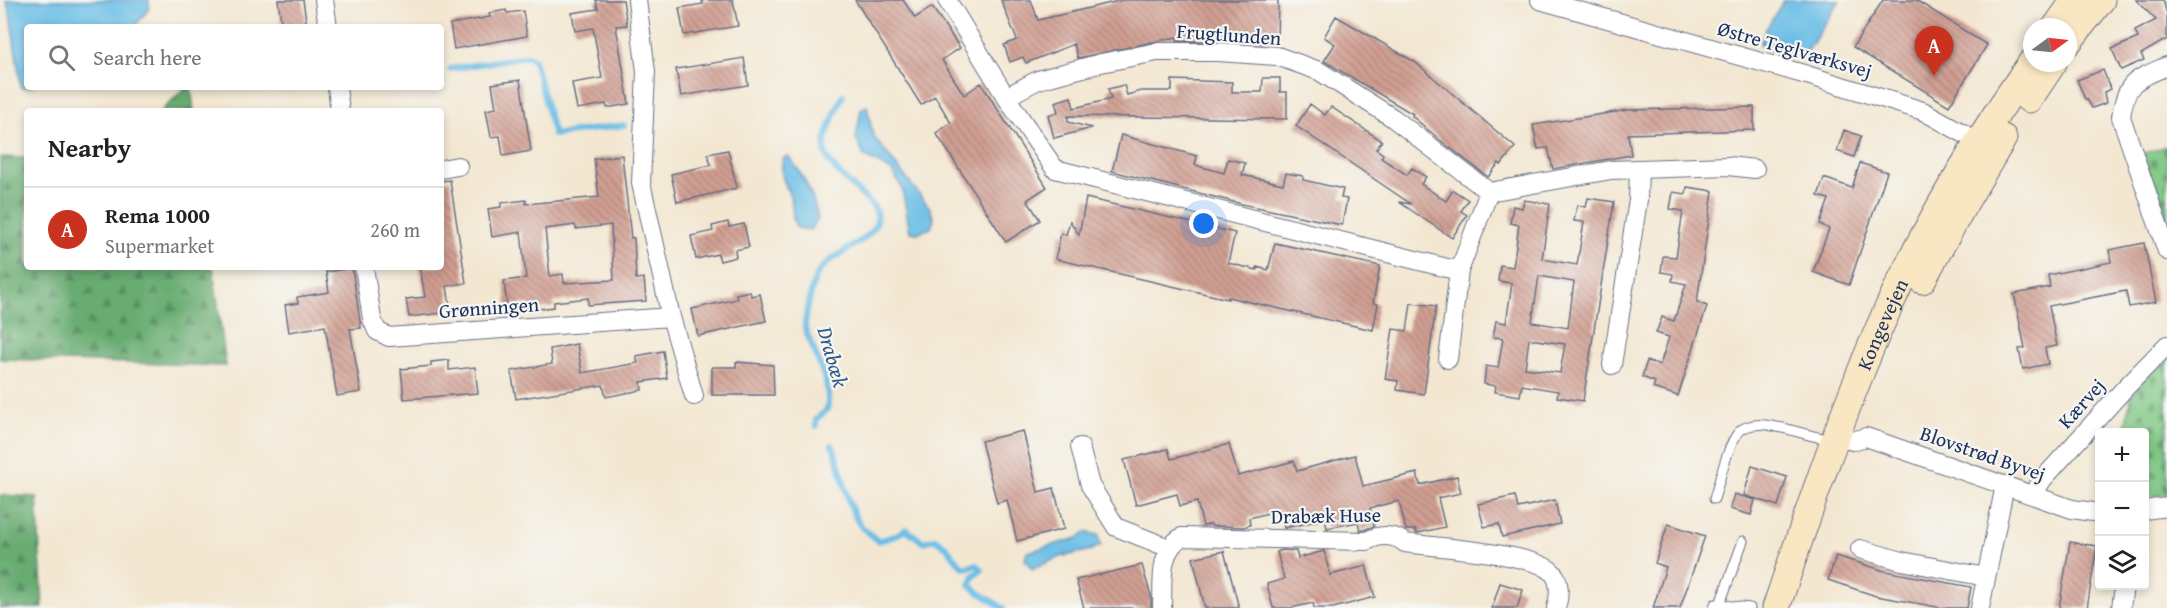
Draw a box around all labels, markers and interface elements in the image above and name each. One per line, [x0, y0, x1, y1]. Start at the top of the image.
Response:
street label: Østre Teglværksvej [1715, 13, 1875, 85]
street label: Frugtlunden [1176, 16, 1282, 52]
north arrow [2023, 18, 2077, 72]
search box [24, 24, 444, 90]
pin: A [1914, 26, 1954, 76]
icon: search [45, 41, 78, 74]
text: Search here [93, 41, 202, 73]
text: Nearby [48, 128, 131, 167]
text: Rema 1000 [105, 199, 210, 231]
your location [1189, 209, 1218, 238]
text: A [61, 215, 74, 244]
text: 260 m [370, 215, 420, 244]
text: Supermarket [105, 231, 214, 260]
street label: Kongevejen [1849, 273, 1915, 374]
street label: Grønningen [438, 289, 540, 325]
water label: Drabæk [809, 322, 857, 391]
street label: Kærvej [2051, 372, 2111, 434]
street label: Blovstrød Byvej [1916, 418, 2050, 488]
map controls [2095, 428, 2149, 590]
button: + [2095, 428, 2149, 482]
button: − [2095, 482, 2149, 536]
street label: Drabæk Huse [1271, 500, 1381, 530]
button: layers [2095, 536, 2149, 590]

